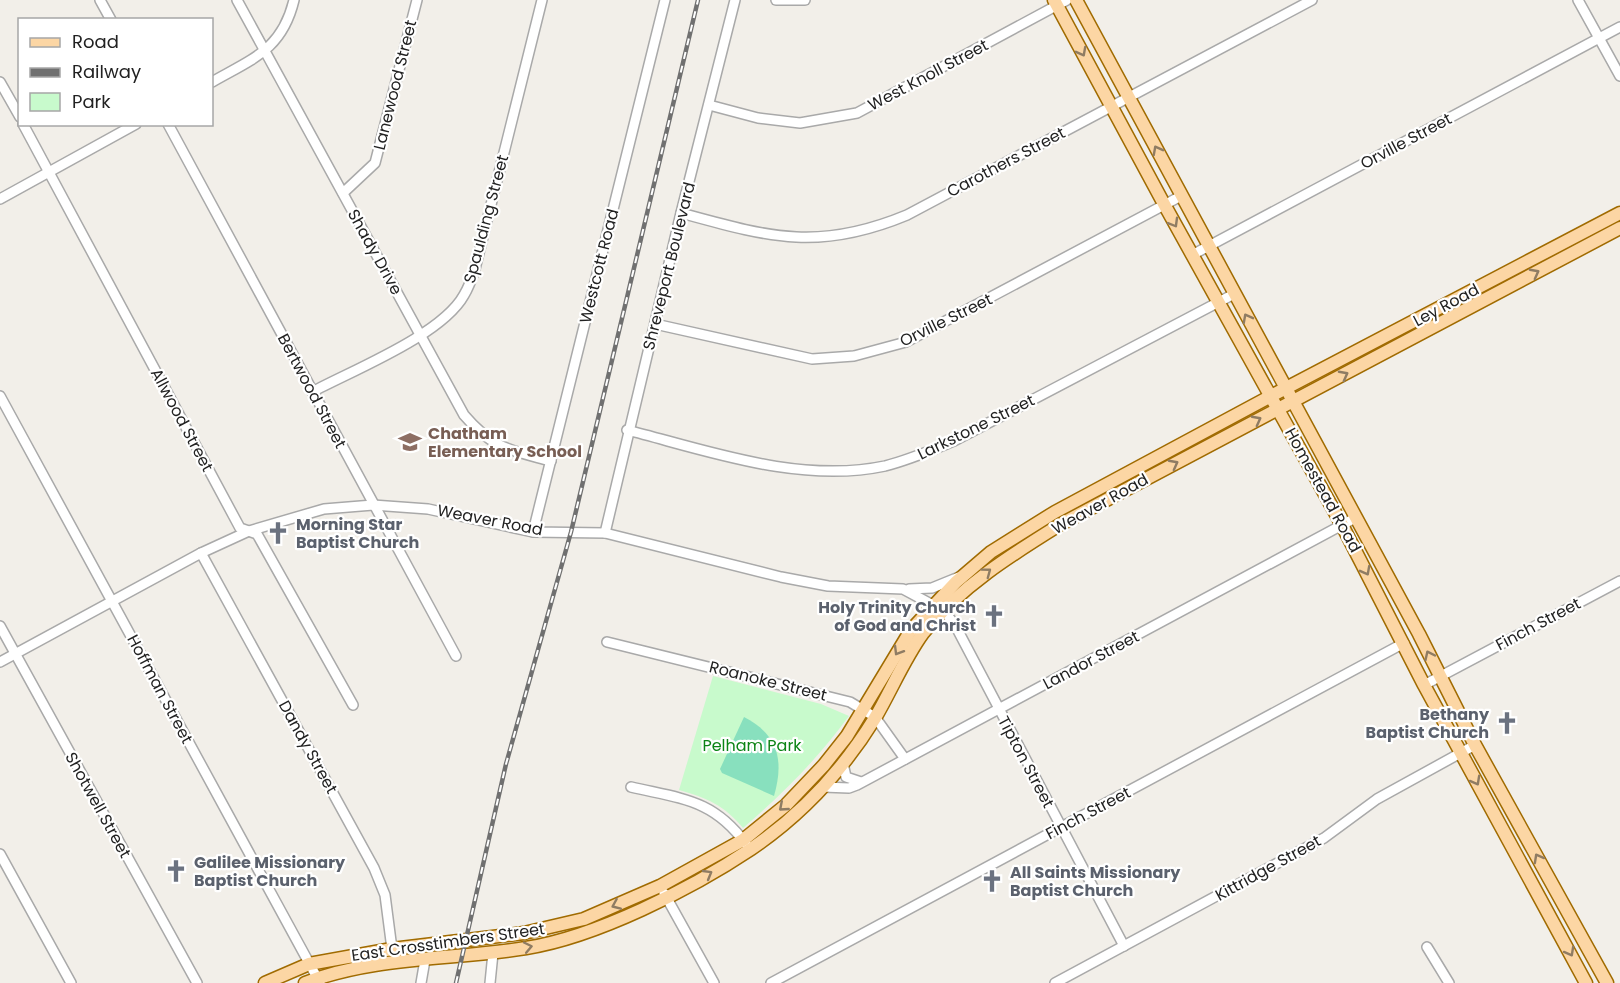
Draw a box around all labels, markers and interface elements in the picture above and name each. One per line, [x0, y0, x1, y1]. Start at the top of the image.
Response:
street label: Lanewood Street [368, 17, 422, 153]
legend [18, 18, 213, 126]
text: Road [72, 29, 119, 54]
street label: West Knoll Street [864, 34, 992, 116]
one-way arrow [1074, 45, 1086, 56]
text: Railway [72, 59, 141, 84]
text: Park [72, 89, 111, 114]
street label: Orville Street [1356, 107, 1456, 175]
street label: Carothers Street [943, 121, 1069, 203]
one-way arrow [1153, 146, 1164, 156]
street label: Spaulding Street [458, 152, 514, 286]
street label: Shreveport Boulevard [637, 180, 701, 352]
street label: Shady Drive [342, 205, 408, 299]
street label: Westcott Road [574, 206, 624, 326]
one-way arrow [1167, 217, 1179, 227]
one-way arrow [1528, 269, 1539, 280]
street label: Ley Road [1409, 278, 1483, 332]
street label: Orville Street [896, 288, 996, 352]
one-way arrow [1243, 314, 1254, 324]
street label: Bertwood Street [272, 330, 352, 453]
street label: Allwood Street [145, 364, 219, 476]
one-way arrow [1338, 371, 1348, 382]
street label: Larkstone Street [914, 389, 1039, 465]
one-way arrow [1251, 416, 1262, 428]
place label: Chatham Elementary School [428, 422, 582, 463]
street label: Homestead Road [1279, 424, 1367, 556]
school or university icon: Chatham Elementary School [397, 429, 423, 455]
one-way arrow [1168, 460, 1178, 471]
street label: Weaver Road [1048, 468, 1152, 540]
street label: Weaver Road [435, 498, 545, 542]
place label: Morning Star Baptist Church [296, 513, 419, 554]
church icon: Morning Star Baptist Church [265, 520, 291, 546]
one-way arrow [1359, 565, 1370, 575]
one-way arrow [980, 568, 991, 579]
street label: Finch Street [1491, 592, 1585, 656]
place label: Holy Trinity Church of God and Christ [818, 596, 976, 637]
church icon: Holy Trinity Church of God and Christ [981, 603, 1007, 629]
street label: Landor Street [1039, 625, 1143, 695]
street label: Hoffman Street [122, 630, 199, 748]
one-way arrow [894, 645, 905, 655]
one-way arrow [1425, 651, 1437, 662]
street label: Roanoke Street [707, 655, 829, 707]
street label: Dandy Street [273, 696, 343, 798]
place label: Bethany Baptist Church [1366, 703, 1490, 744]
church icon: Bethany Baptist Church [1494, 710, 1520, 736]
street label: Tipton Street [992, 712, 1060, 812]
park label: Pelham Park [702, 734, 802, 757]
street label: Shotwell Street [59, 748, 137, 862]
one-way arrow [1469, 775, 1480, 785]
street label: Finch Street [1041, 781, 1135, 845]
one-way arrow [779, 800, 790, 811]
street label: Kittridge Street [1211, 829, 1325, 907]
place label: Galilee Missionary Baptist Church [194, 851, 346, 892]
one-way arrow [1534, 854, 1545, 865]
church icon: Galilee Missionary Baptist Church [163, 858, 189, 884]
place label: All Saints Missionary Baptist Church [1010, 861, 1181, 902]
church icon: All Saints Missionary Baptist Church [979, 868, 1005, 894]
one-way arrow [702, 869, 712, 881]
one-way arrow [611, 898, 622, 910]
street label: East Crosstimbers Street [350, 917, 546, 967]
one-way arrow [523, 941, 533, 954]
one-way arrow [1562, 946, 1574, 956]

